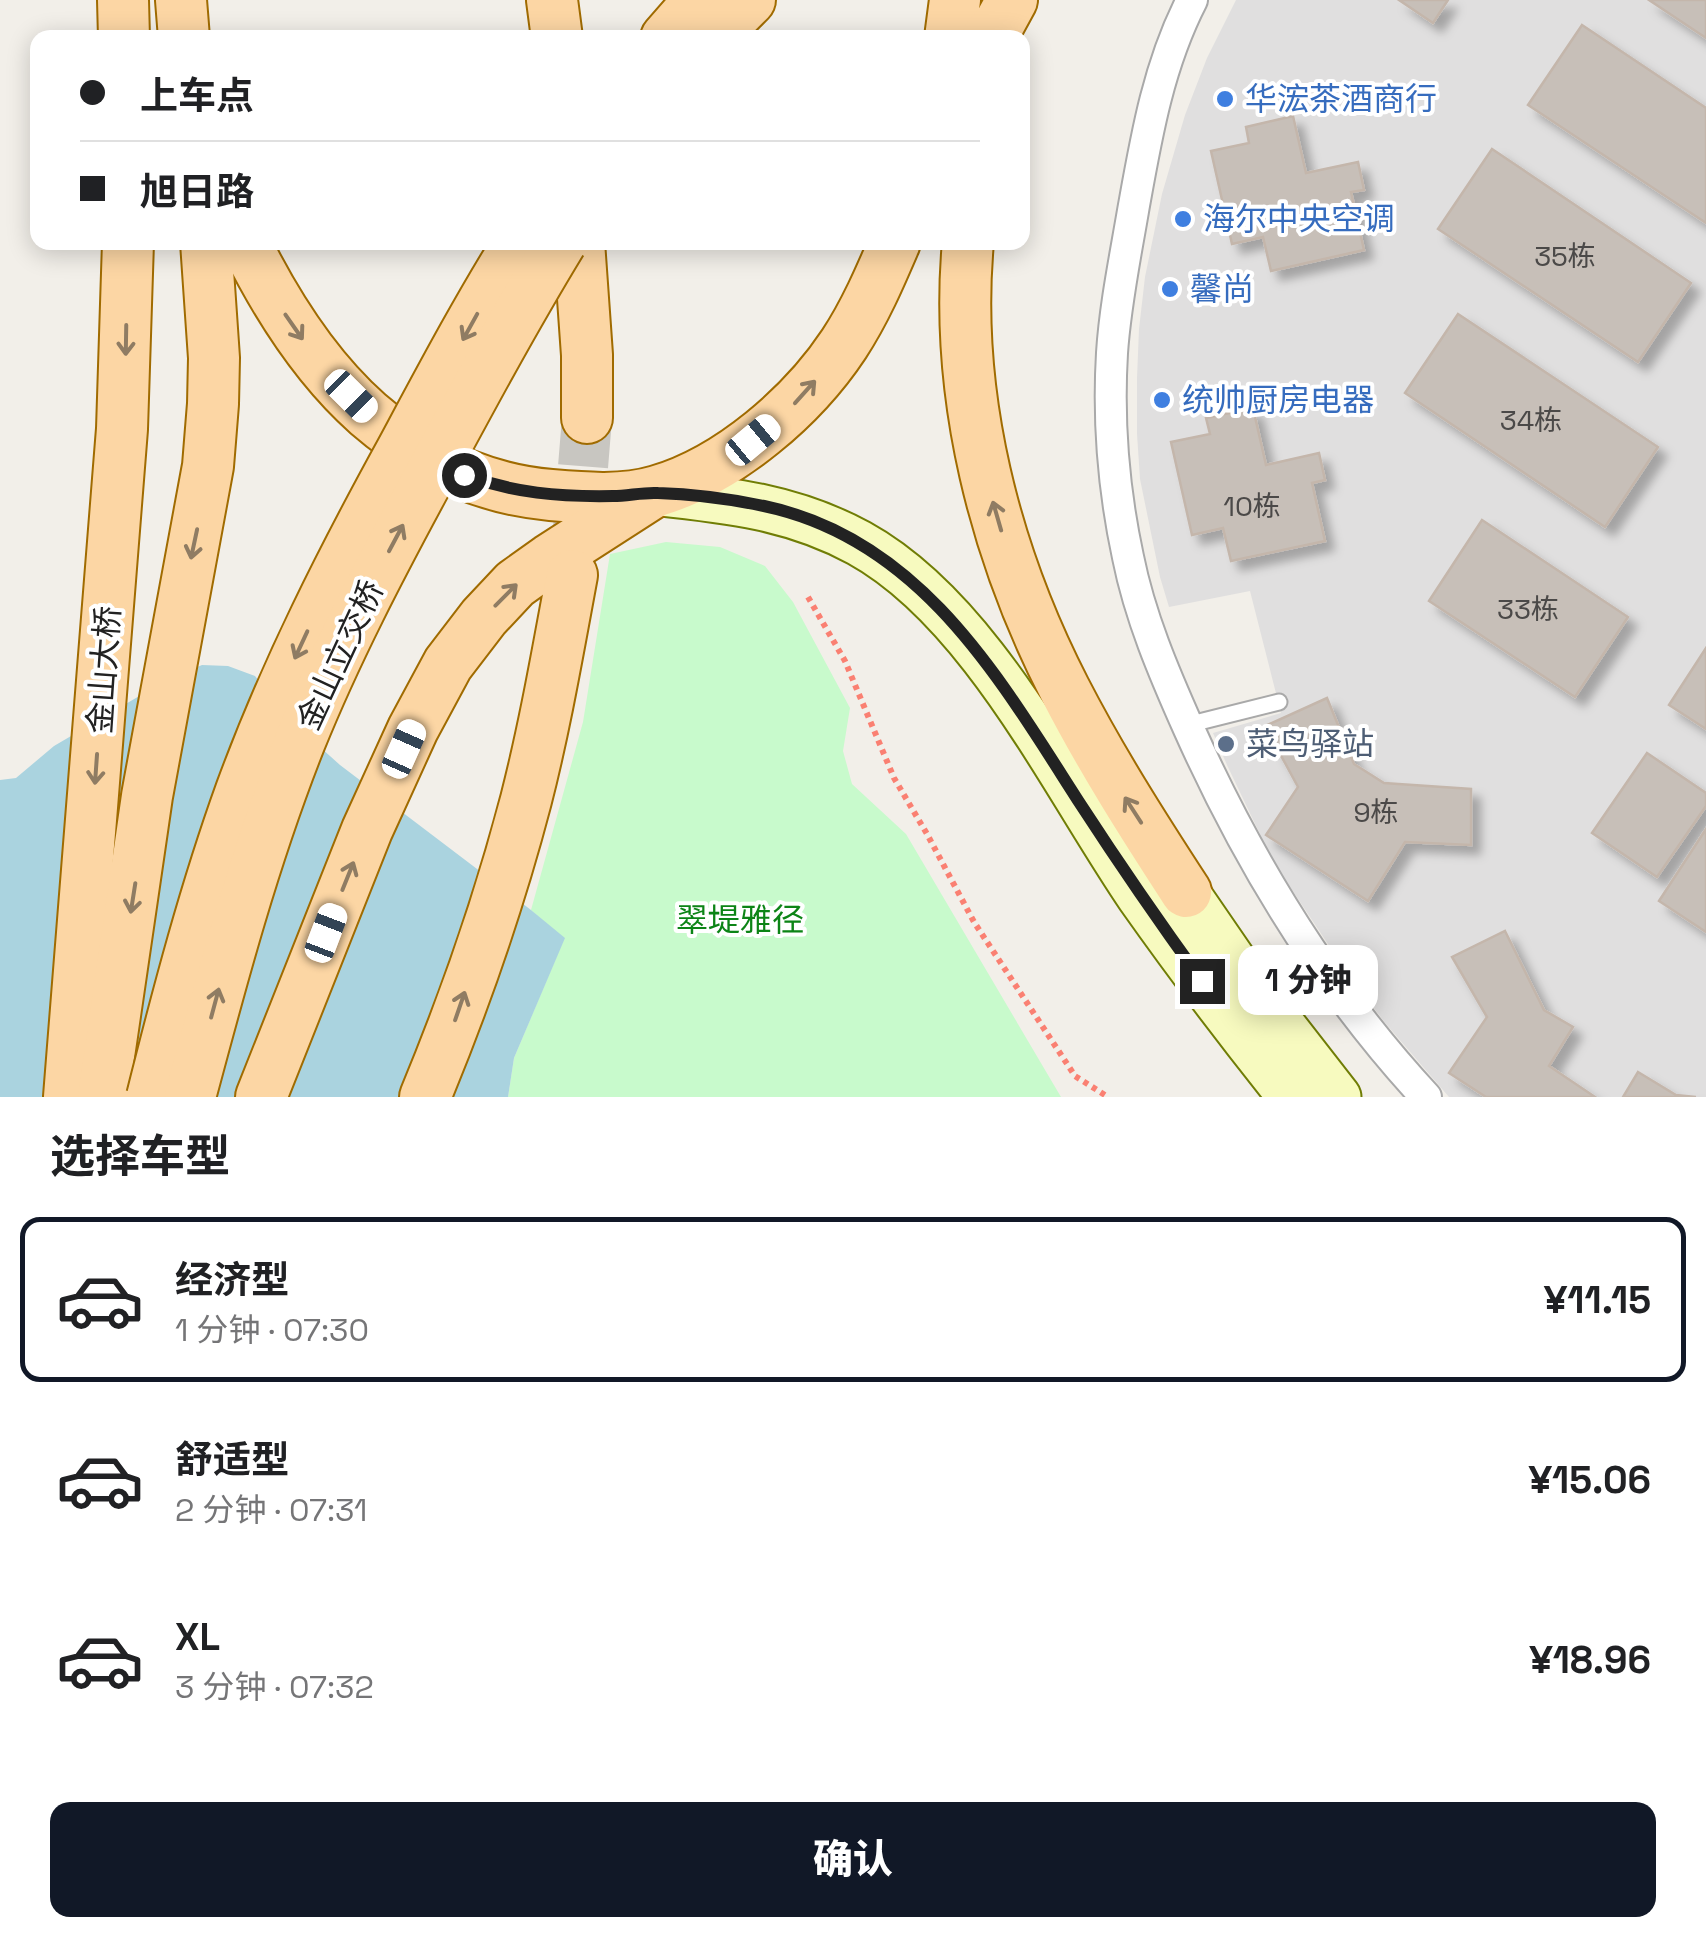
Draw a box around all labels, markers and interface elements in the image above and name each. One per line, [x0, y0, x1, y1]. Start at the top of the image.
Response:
text: 上车点 [140, 72, 254, 120]
place label: 华浤茶酒商行 [1245, 79, 1437, 119]
marker: 华浤茶酒商行 [1214, 88, 1236, 110]
text: 旭日路 [140, 168, 254, 216]
place label: 海尔中央空调 [1203, 199, 1395, 239]
marker: 海尔中央空调 [1172, 208, 1194, 230]
house number: 35栋 [1534, 238, 1596, 274]
place label: 馨尚 [1190, 269, 1254, 309]
marker: 馨尚 [1159, 278, 1181, 300]
one-way arrow [283, 312, 304, 340]
one-way arrow [459, 312, 479, 341]
one-way arrow [117, 323, 136, 355]
car [319, 364, 383, 428]
one-way arrow [793, 380, 816, 405]
place label: 统帅厨房电器 [1182, 380, 1374, 420]
marker: 统帅厨房电器 [1151, 389, 1173, 411]
house number: 34栋 [1500, 402, 1562, 438]
car [720, 409, 786, 471]
route start [442, 453, 487, 498]
house number: 10栋 [1223, 488, 1281, 524]
one-way arrow [987, 501, 1005, 532]
one-way arrow [387, 524, 407, 554]
one-way arrow [184, 527, 203, 559]
street label: 金山立交桥 [288, 574, 392, 736]
one-way arrow [493, 583, 517, 607]
house number: 33栋 [1497, 591, 1559, 627]
street label: 金山大桥 [80, 605, 128, 735]
one-way arrow [291, 629, 310, 659]
car [378, 715, 430, 783]
place label: 菜鸟驿站 [1246, 724, 1374, 764]
marker: 菜鸟驿站 [1215, 733, 1237, 755]
one-way arrow [87, 752, 106, 784]
house number: 9栋 [1353, 794, 1399, 830]
one-way arrow [1123, 796, 1144, 824]
one-way arrow [341, 861, 359, 892]
one-way arrow [123, 882, 141, 914]
car [301, 900, 351, 966]
park label: 翠堤雅径 [676, 900, 804, 940]
callout: 1 分钟 [1237, 946, 1377, 1016]
route end [1180, 959, 1225, 1004]
text: 1 分钟 [1265, 960, 1351, 1000]
one-way arrow [206, 988, 225, 1019]
one-way arrow [453, 991, 471, 1023]
text: 选择车型 [50, 1128, 230, 1185]
icon: car [55, 1255, 145, 1345]
text: 经济型 [175, 1256, 289, 1304]
text: ¥11.15 [1544, 1276, 1651, 1324]
text: 1 分钟 · 07:30 [175, 1310, 369, 1350]
icon: car [55, 1435, 145, 1525]
text: 舒适型 [175, 1436, 289, 1484]
text: ¥15.06 [1528, 1456, 1651, 1504]
text: 2 分钟 · 07:31 [175, 1490, 367, 1530]
text: XL [175, 1613, 220, 1661]
icon: car [55, 1615, 145, 1705]
text: ¥18.96 [1529, 1636, 1651, 1684]
text: 3 分钟 · 07:32 [175, 1667, 374, 1707]
button: 确认 [50, 1802, 1656, 1917]

